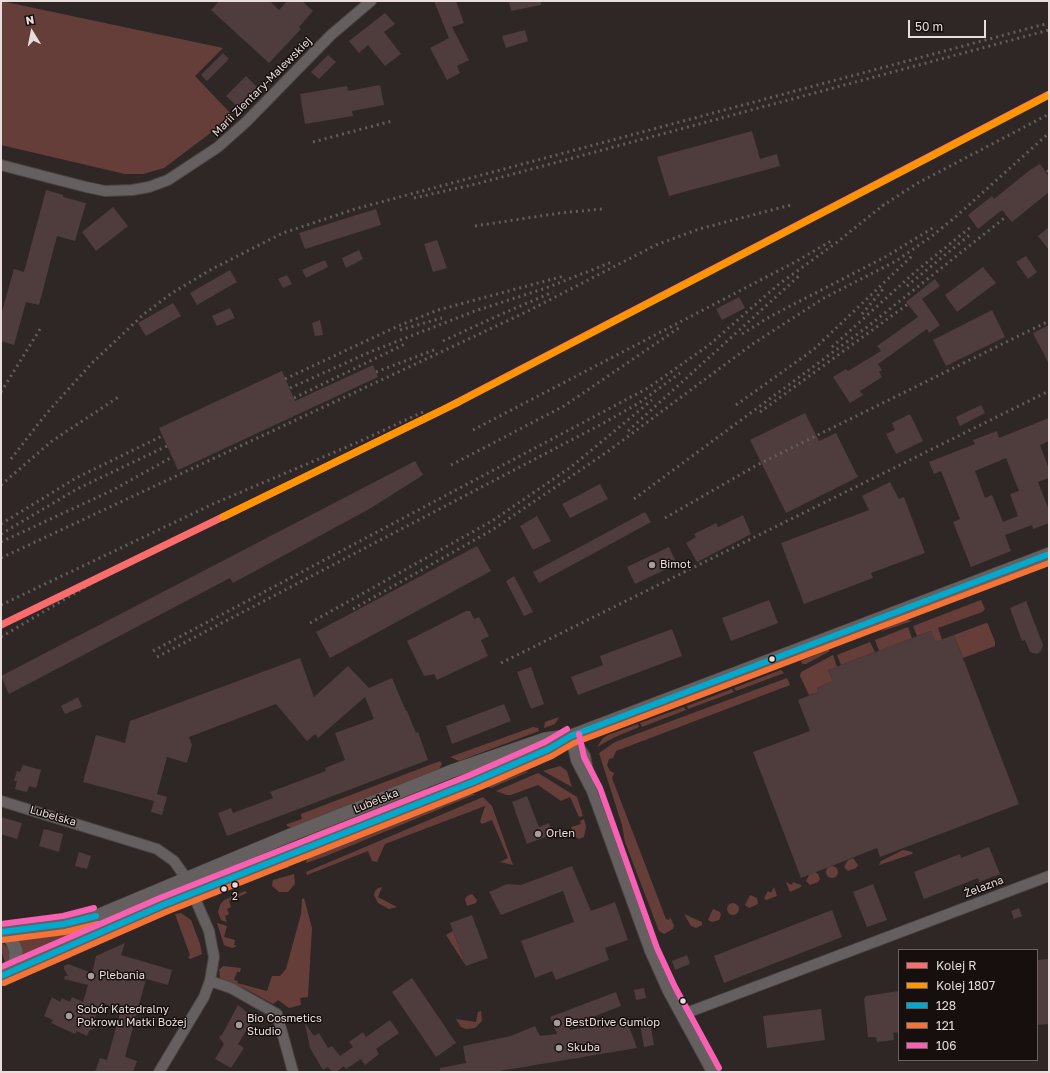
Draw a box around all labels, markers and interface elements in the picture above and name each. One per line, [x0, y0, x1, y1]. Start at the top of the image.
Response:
north arrow [12, 12, 52, 52]
scale bar [910, 12, 988, 38]
text: N [25, 13, 35, 27]
text: 50 m [915, 19, 943, 34]
street label: Marii Zientary-Malewskiej [210, 35, 314, 139]
place label: Bimot [660, 558, 691, 572]
marker: Bimot [647, 560, 657, 570]
unlabelled marker [767, 654, 777, 664]
street label: Lubelska [351, 786, 401, 816]
street label: Lubelska [28, 803, 78, 829]
place label: Orlen [546, 827, 575, 841]
marker: Orlen [533, 829, 543, 839]
street label: Żelazna [962, 873, 1006, 901]
marker: 2 [230, 880, 240, 890]
unlabelled marker [219, 884, 229, 894]
place label: 2 [232, 891, 238, 903]
legend [898, 949, 1038, 1061]
text: Kolej R [936, 958, 976, 973]
place label: Plebania [99, 969, 145, 983]
marker: Plebania [86, 971, 96, 981]
text: Kolej 1807 [936, 978, 995, 993]
unlabelled marker [678, 996, 688, 1006]
text: 128 [936, 998, 956, 1013]
place label: Sobór Katedralny Pokrowu Matki Bożej [77, 1003, 187, 1029]
marker: Sobór Katedralny Pokrowu Matki Bożej [64, 1011, 74, 1021]
place label: Bio Cosmetics Studio [247, 1012, 322, 1038]
place label: BestDrive Gumlop [565, 1016, 660, 1030]
marker: BestDrive Gumlop [552, 1018, 562, 1028]
text: 121 [936, 1018, 955, 1033]
marker: Bio Cosmetics Studio [234, 1020, 244, 1030]
text: 106 [936, 1038, 957, 1053]
place label: Skuba [567, 1041, 600, 1055]
marker: Skuba [554, 1043, 564, 1053]

